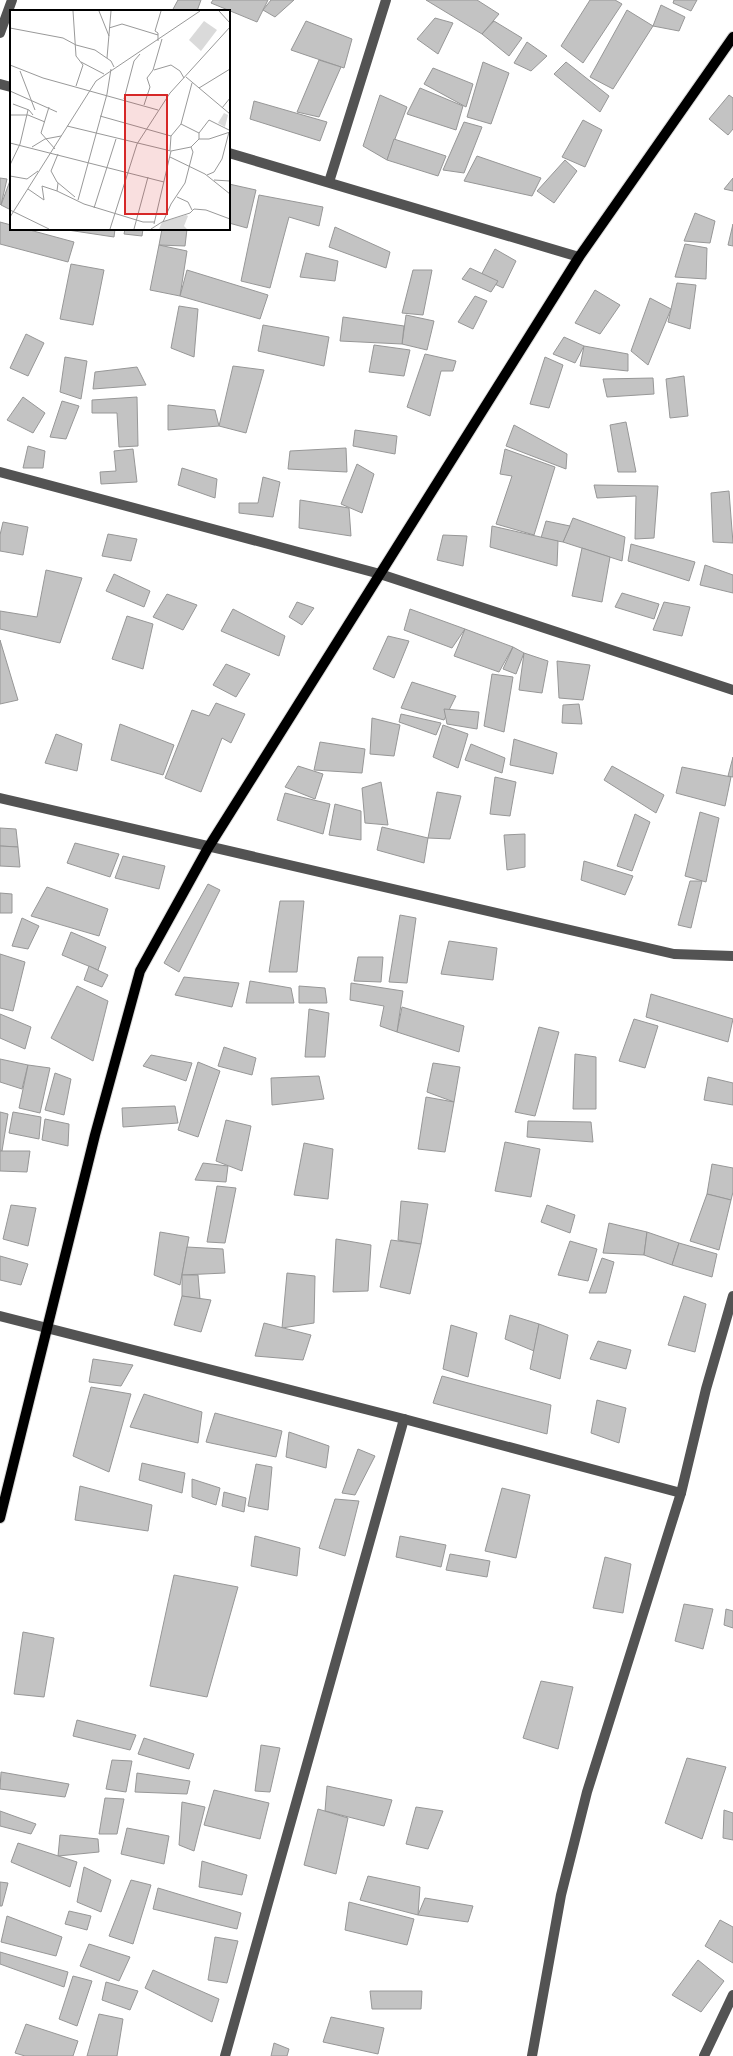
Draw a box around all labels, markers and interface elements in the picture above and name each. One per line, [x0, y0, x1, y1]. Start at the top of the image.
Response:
inset map [10, 10, 230, 230]

